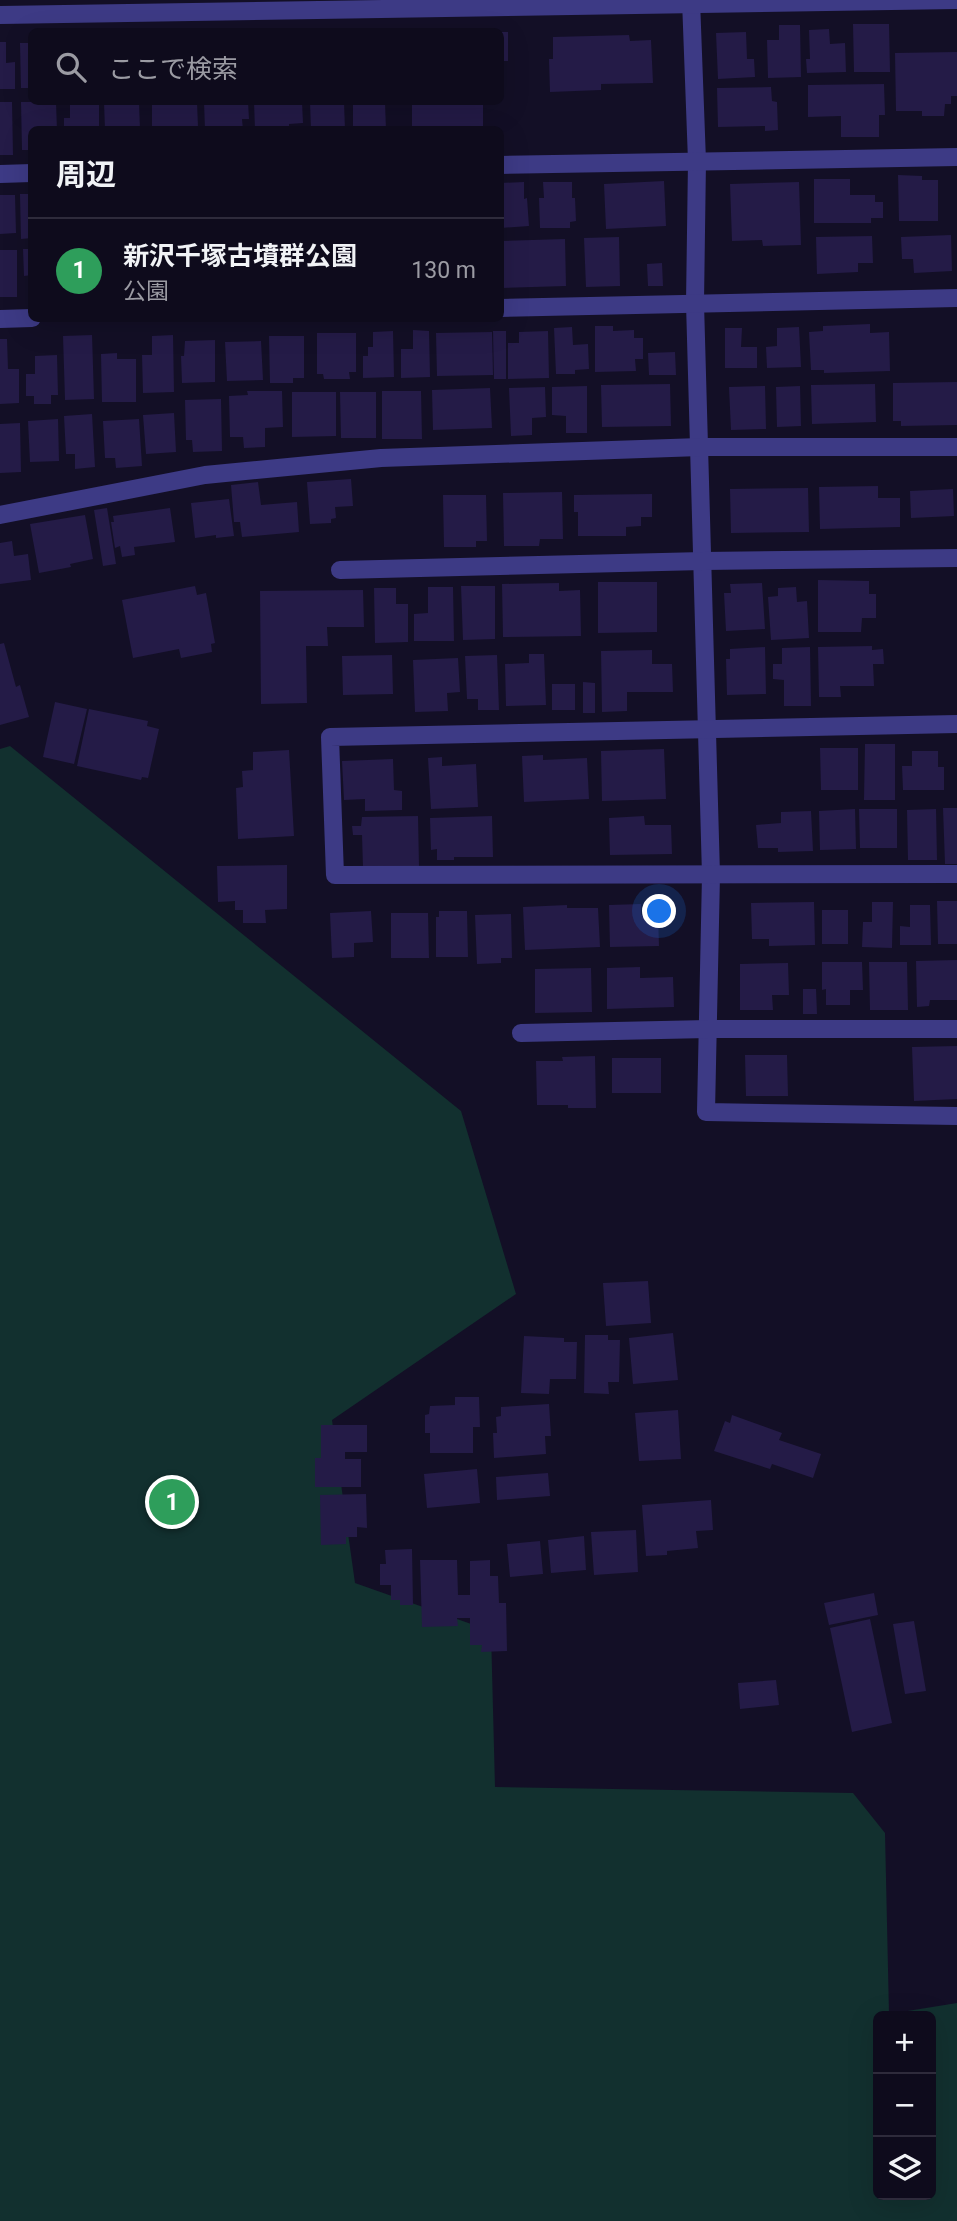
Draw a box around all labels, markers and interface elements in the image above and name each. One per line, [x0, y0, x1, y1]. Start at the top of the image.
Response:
search box [28, 28, 504, 105]
icon: search [52, 48, 90, 86]
text: ここで検索 [108, 54, 238, 84]
text: 周辺 [56, 157, 116, 192]
text: 新沢千塚古墳群公園 [123, 241, 357, 271]
text: 1 [72, 257, 86, 284]
text: 130 m [411, 257, 476, 284]
text: 公園 [123, 278, 169, 305]
your location [642, 894, 676, 928]
pin: 1 [149, 1476, 195, 1528]
map controls [873, 2011, 936, 2200]
button: + [873, 2011, 936, 2074]
button: − [873, 2074, 936, 2137]
button: layers [873, 2137, 936, 2200]

